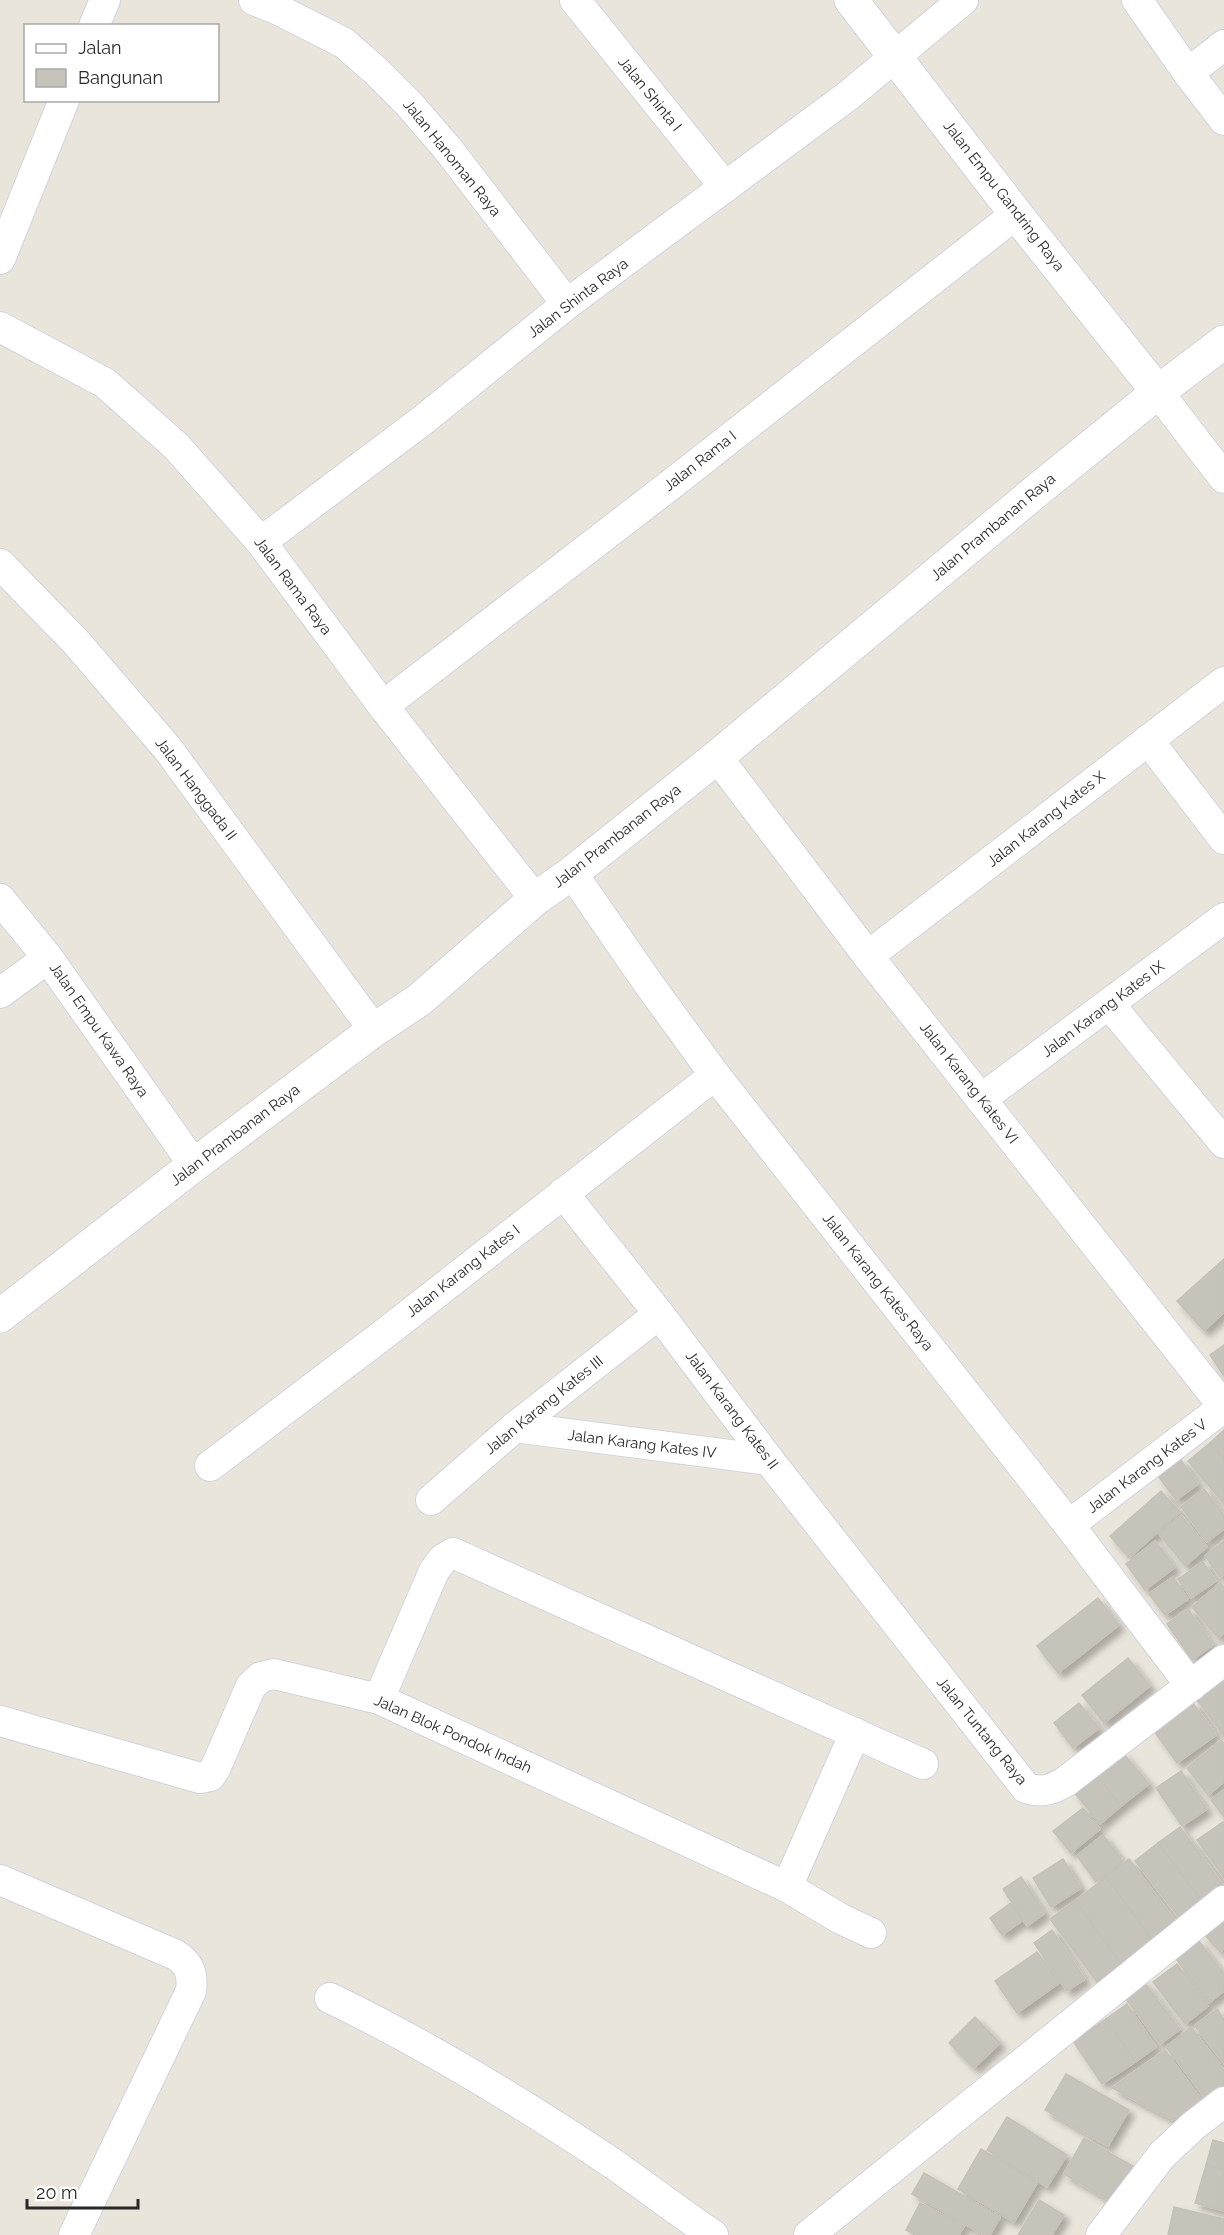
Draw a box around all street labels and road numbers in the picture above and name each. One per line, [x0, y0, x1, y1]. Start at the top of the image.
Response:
street label: Jalan Shinta I [614, 53, 686, 135]
street label: Jalan Hanoman Raya [399, 96, 505, 220]
street label: Jalan Empu Gandring Raya [940, 117, 1068, 275]
street label: Jalan Shinta Raya [524, 255, 632, 341]
street label: Jalan Rama I [660, 427, 740, 495]
street label: Jalan Prambanan Raya [927, 470, 1059, 584]
street label: Jalan Rama Raya [250, 534, 336, 638]
street label: Jalan Hanggada II [152, 734, 240, 844]
street label: Jalan Karang Kates X [983, 767, 1109, 871]
street label: Jalan Prambanan Raya [549, 780, 685, 892]
street label: Jalan Karang Kates IX [1038, 957, 1168, 1061]
street label: Jalan Empu Kawa Raya [46, 959, 152, 1101]
street label: Jalan Karang Kates VI [916, 1019, 1022, 1147]
street label: Jalan Prambanan Raya [167, 1080, 303, 1190]
street label: Jalan Karang Kates Raya [819, 1210, 937, 1354]
street label: Jalan Karang Kates I [403, 1221, 523, 1321]
street label: Jalan Karang Kates II [682, 1347, 782, 1473]
street label: Jalan Karang Kates III [481, 1352, 607, 1458]
street label: Jalan Karang Kates V [1084, 1415, 1210, 1517]
street label: Jalan Karang Kates IV [567, 1426, 717, 1462]
street label: Jalan Tuntang Raya [933, 1673, 1031, 1789]
street label: Jalan Blok Pondok Indah [371, 1691, 535, 1777]

